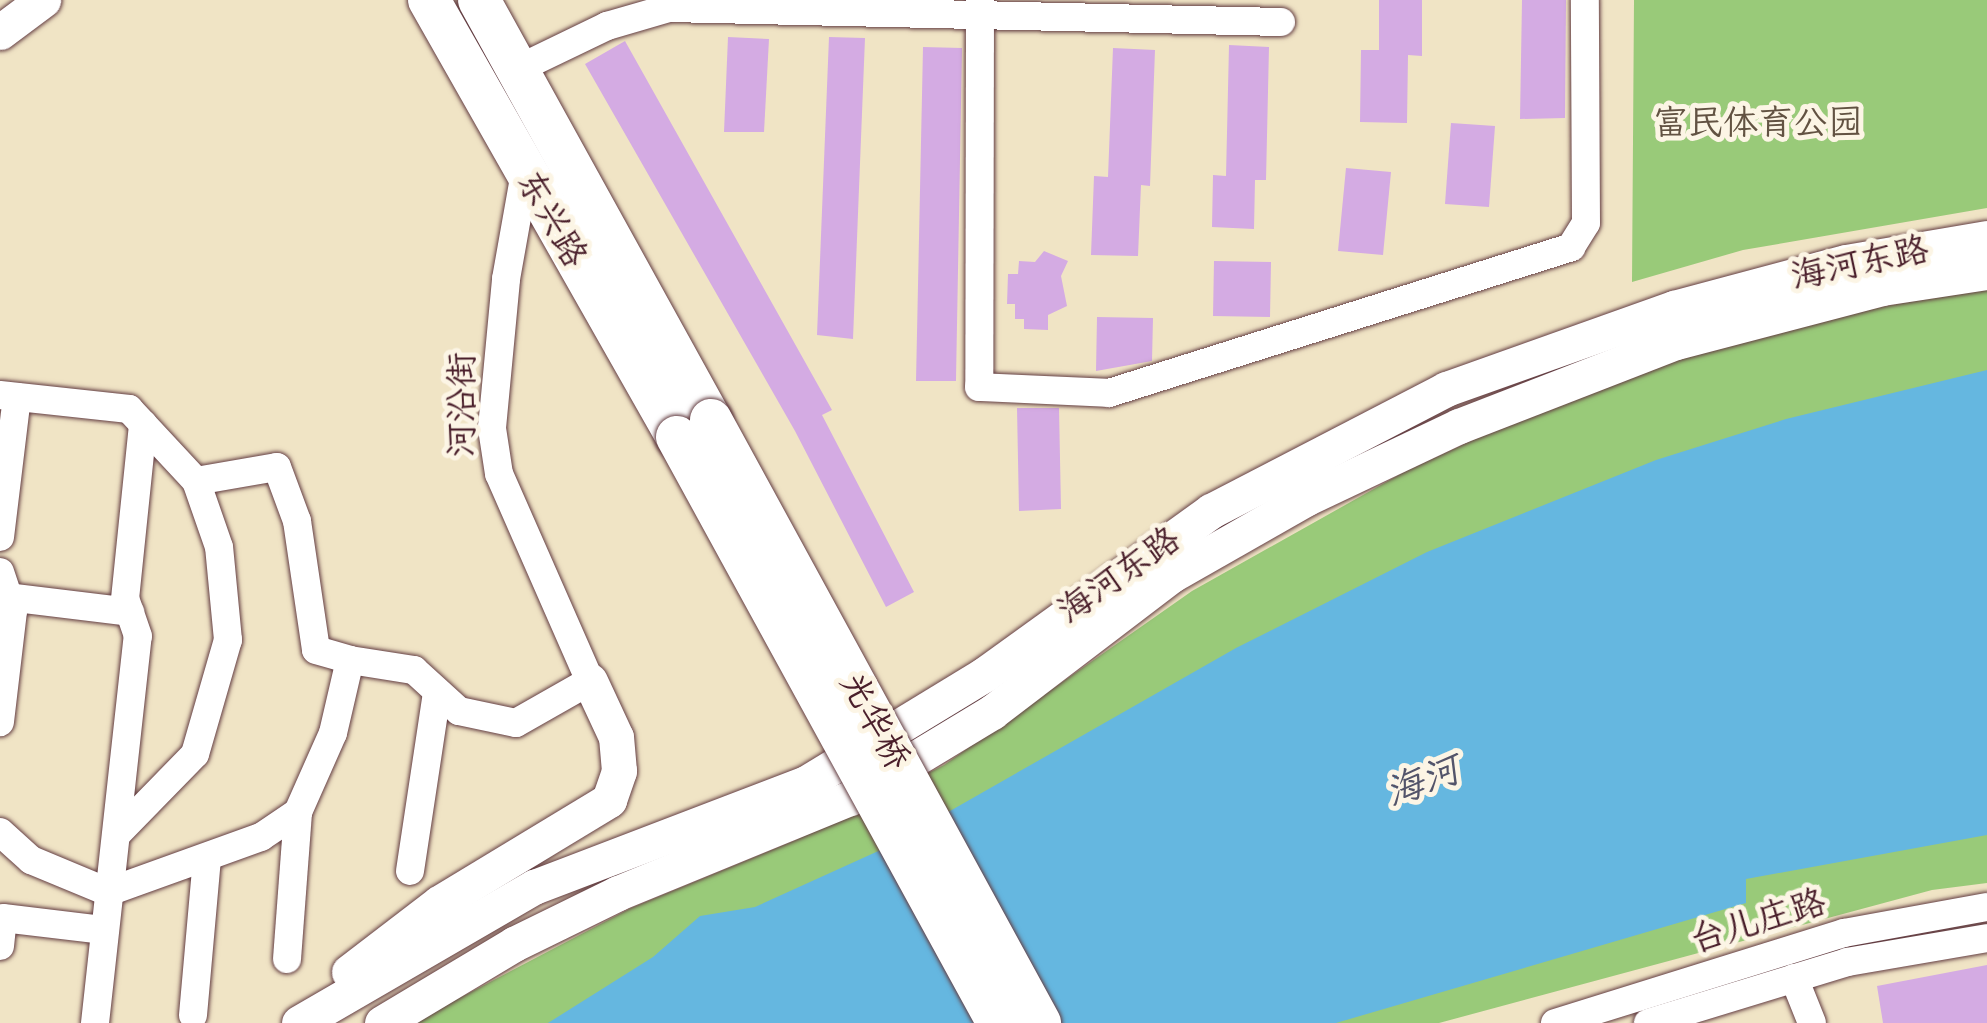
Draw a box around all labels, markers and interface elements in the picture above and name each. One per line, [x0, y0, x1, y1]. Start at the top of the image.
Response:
park label: 富民体育公园 [1653, 102, 1863, 144]
street label: 东兴路 [508, 163, 596, 275]
street label: 海河东路 [1787, 228, 1933, 298]
street label: 河沿街 [441, 353, 483, 457]
street label: 海河东路 [1050, 518, 1188, 632]
street label: 光华桥 [831, 665, 919, 777]
water label: 海河 [1379, 747, 1467, 817]
street label: 台儿庄路 [1685, 880, 1831, 962]

